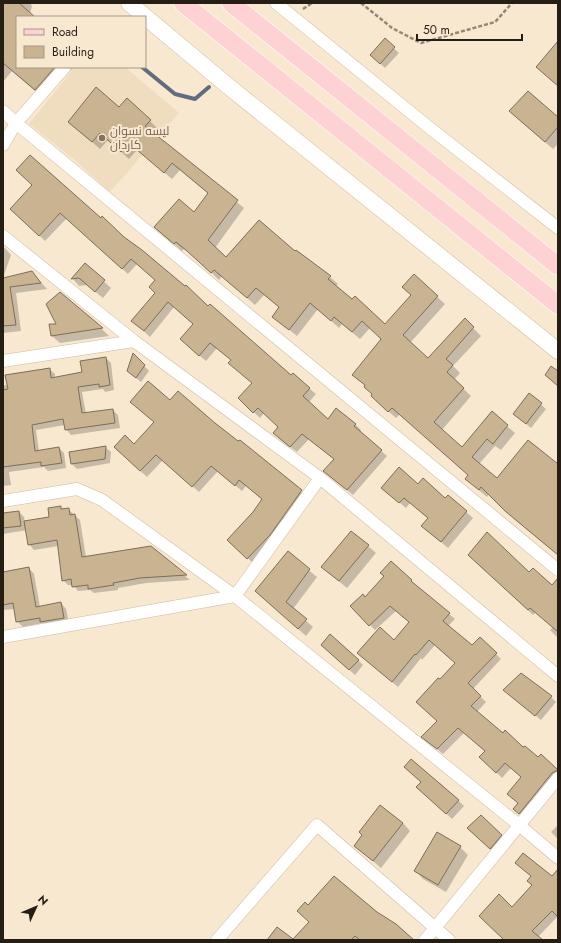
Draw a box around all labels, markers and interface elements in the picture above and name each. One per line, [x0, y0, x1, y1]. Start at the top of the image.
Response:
legend [16, 16, 146, 68]
scale bar [417, 16, 522, 42]
text: 50 m [423, 21, 450, 39]
text: Road [52, 23, 78, 41]
text: Building [52, 43, 94, 61]
place label: لیسه نسوان کاردان [110, 122, 169, 154]
marker: لیسه نسوان کاردان [97, 133, 107, 143]
north arrow [16, 887, 56, 927]
text: N [34, 891, 52, 909]

